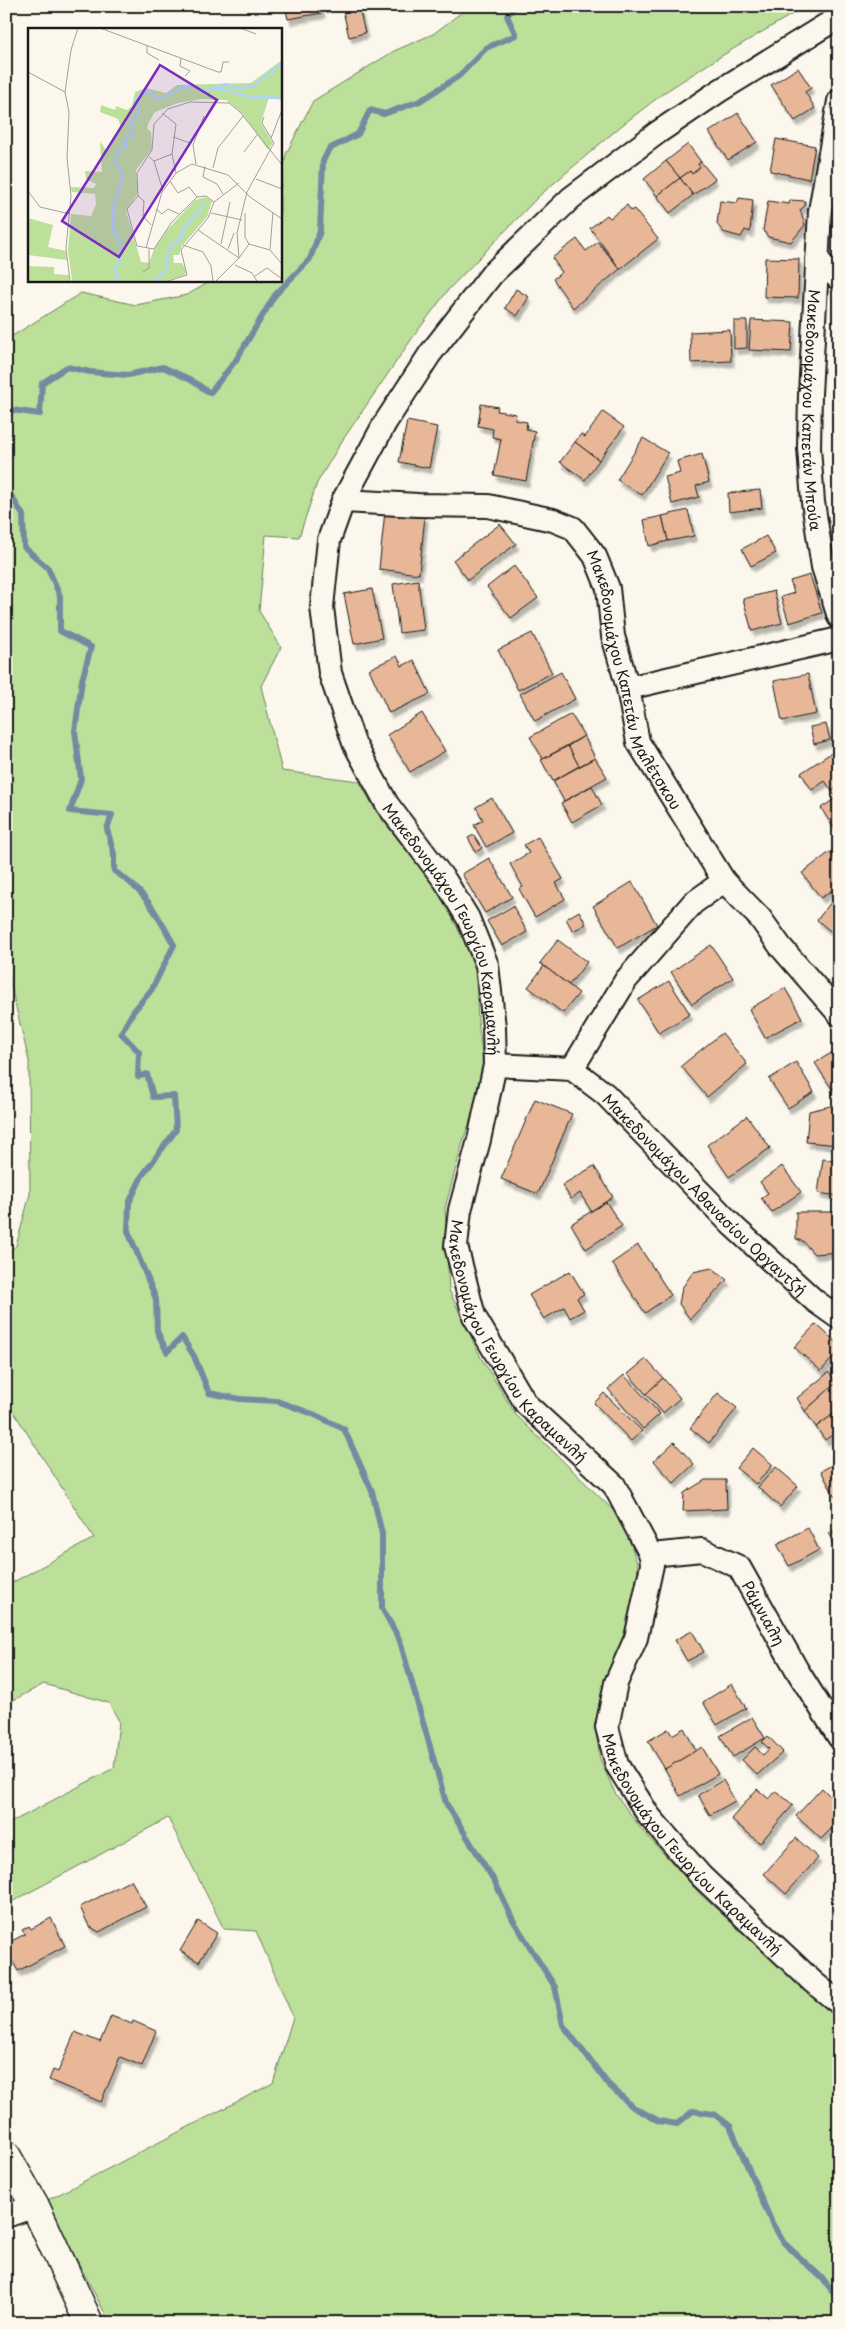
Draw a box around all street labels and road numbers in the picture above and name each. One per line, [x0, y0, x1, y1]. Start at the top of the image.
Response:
street label: Μακεδονομάχου Καπετάν Μπούα [797, 289, 829, 532]
street label: Μακεδονομάχου Καπετάν Μαλέτσκου [582, 546, 688, 813]
street label: Μακεδονομάχου Γεωργίου Καραμανλή [378, 797, 506, 1056]
street label: Μακεδονομάχου Αθανασίου Οργαντζή [598, 1087, 813, 1300]
street label: Μακεδονομάχου Γεωργίου Καραμανλή [444, 1219, 593, 1467]
street label: Ράμνιαλη [737, 1576, 792, 1649]
street label: Μακεδονομάχου Γεωργίου Καραμανλή [598, 1730, 788, 1959]

